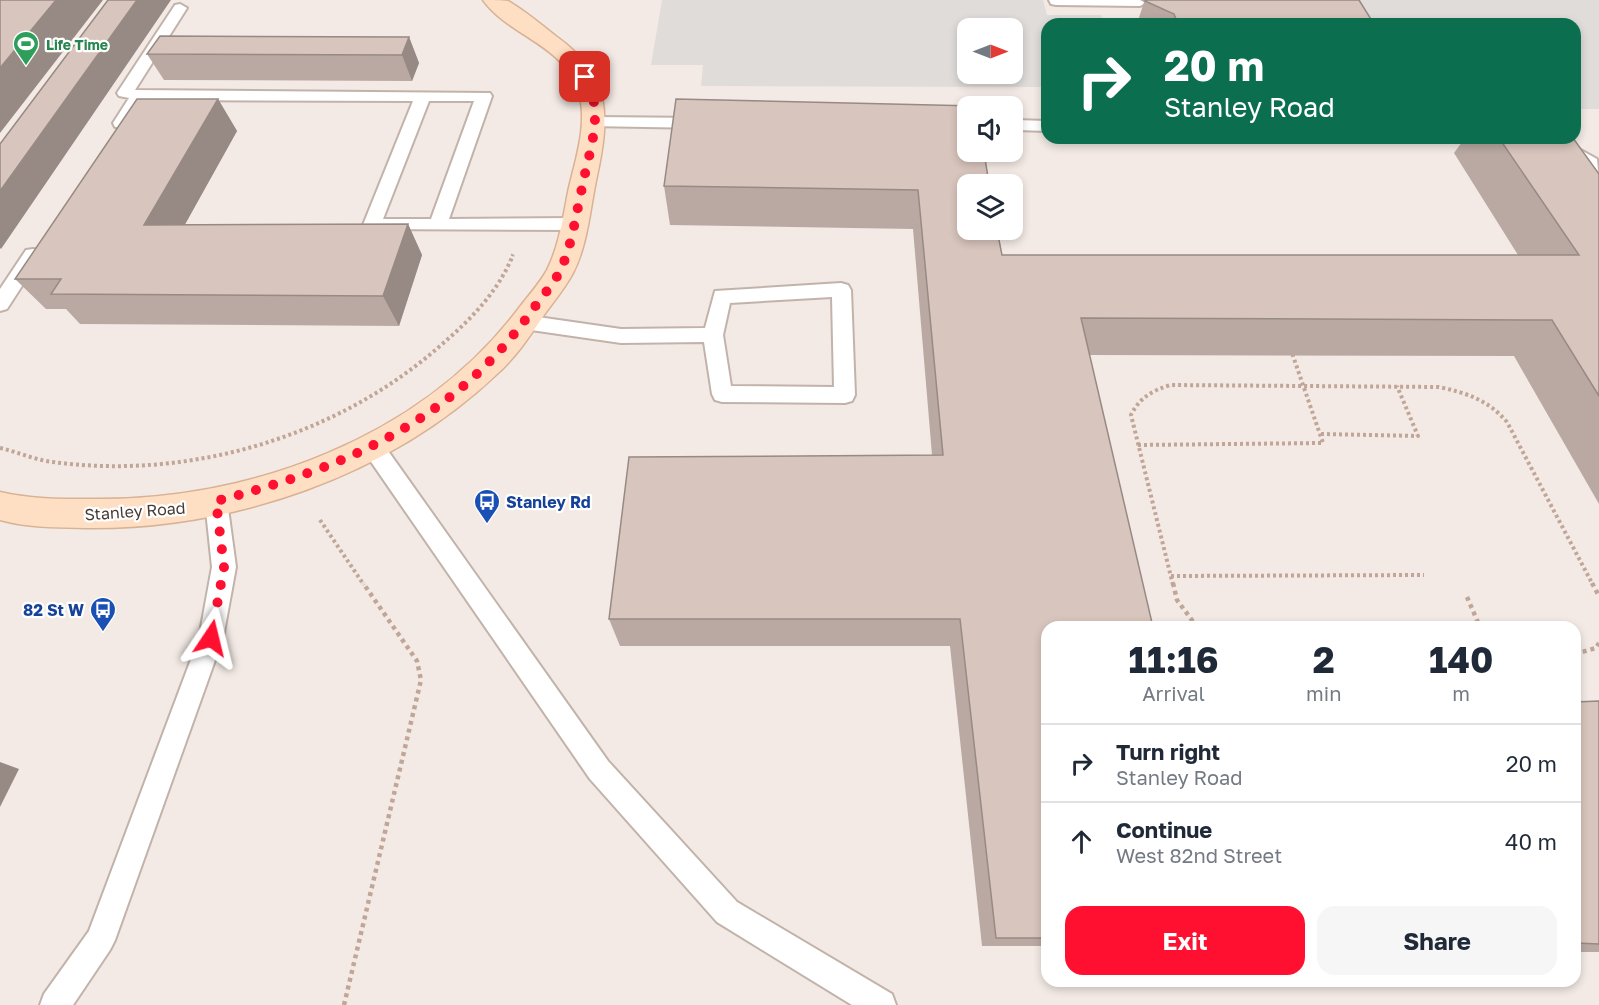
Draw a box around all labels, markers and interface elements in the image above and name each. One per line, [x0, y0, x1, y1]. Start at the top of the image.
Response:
north arrow [957, 18, 1023, 84]
map controls [957, 18, 1023, 240]
sports icon: Life Time [11, 29, 41, 67]
place label: Life Time [46, 36, 108, 53]
text: 20 m [1164, 40, 1264, 90]
icon: right [1065, 42, 1143, 120]
pin [559, 51, 610, 102]
icon: arrive [568, 60, 601, 93]
text: Stanley Road [1164, 91, 1335, 123]
button: sound [957, 96, 1023, 162]
button: layers [957, 174, 1023, 240]
bus stop icon: Stanley Rd [472, 487, 502, 525]
place label: Stanley Rd [506, 492, 591, 512]
street label: Stanley Road [84, 497, 186, 525]
bus stop icon: 82 St W [88, 595, 118, 633]
place label: 82 St W [23, 600, 84, 620]
position arrow [179, 606, 243, 670]
text: 11:16 [1129, 638, 1219, 681]
text: 2 [1313, 638, 1335, 681]
text: 140 [1429, 638, 1493, 681]
text: Arrival [1142, 681, 1205, 705]
text: min [1306, 681, 1341, 705]
text: m [1452, 681, 1470, 705]
text: Turn right [1116, 738, 1220, 765]
icon: right [1065, 747, 1098, 780]
text: 20 m [1506, 750, 1557, 777]
text: Stanley Road [1116, 765, 1243, 789]
text: Continue [1116, 816, 1212, 843]
icon: ahead [1065, 825, 1098, 858]
text: 40 m [1505, 828, 1557, 855]
text: West 82nd Street [1116, 843, 1282, 867]
button: Exit [1065, 906, 1305, 975]
button: Share [1317, 906, 1557, 975]

